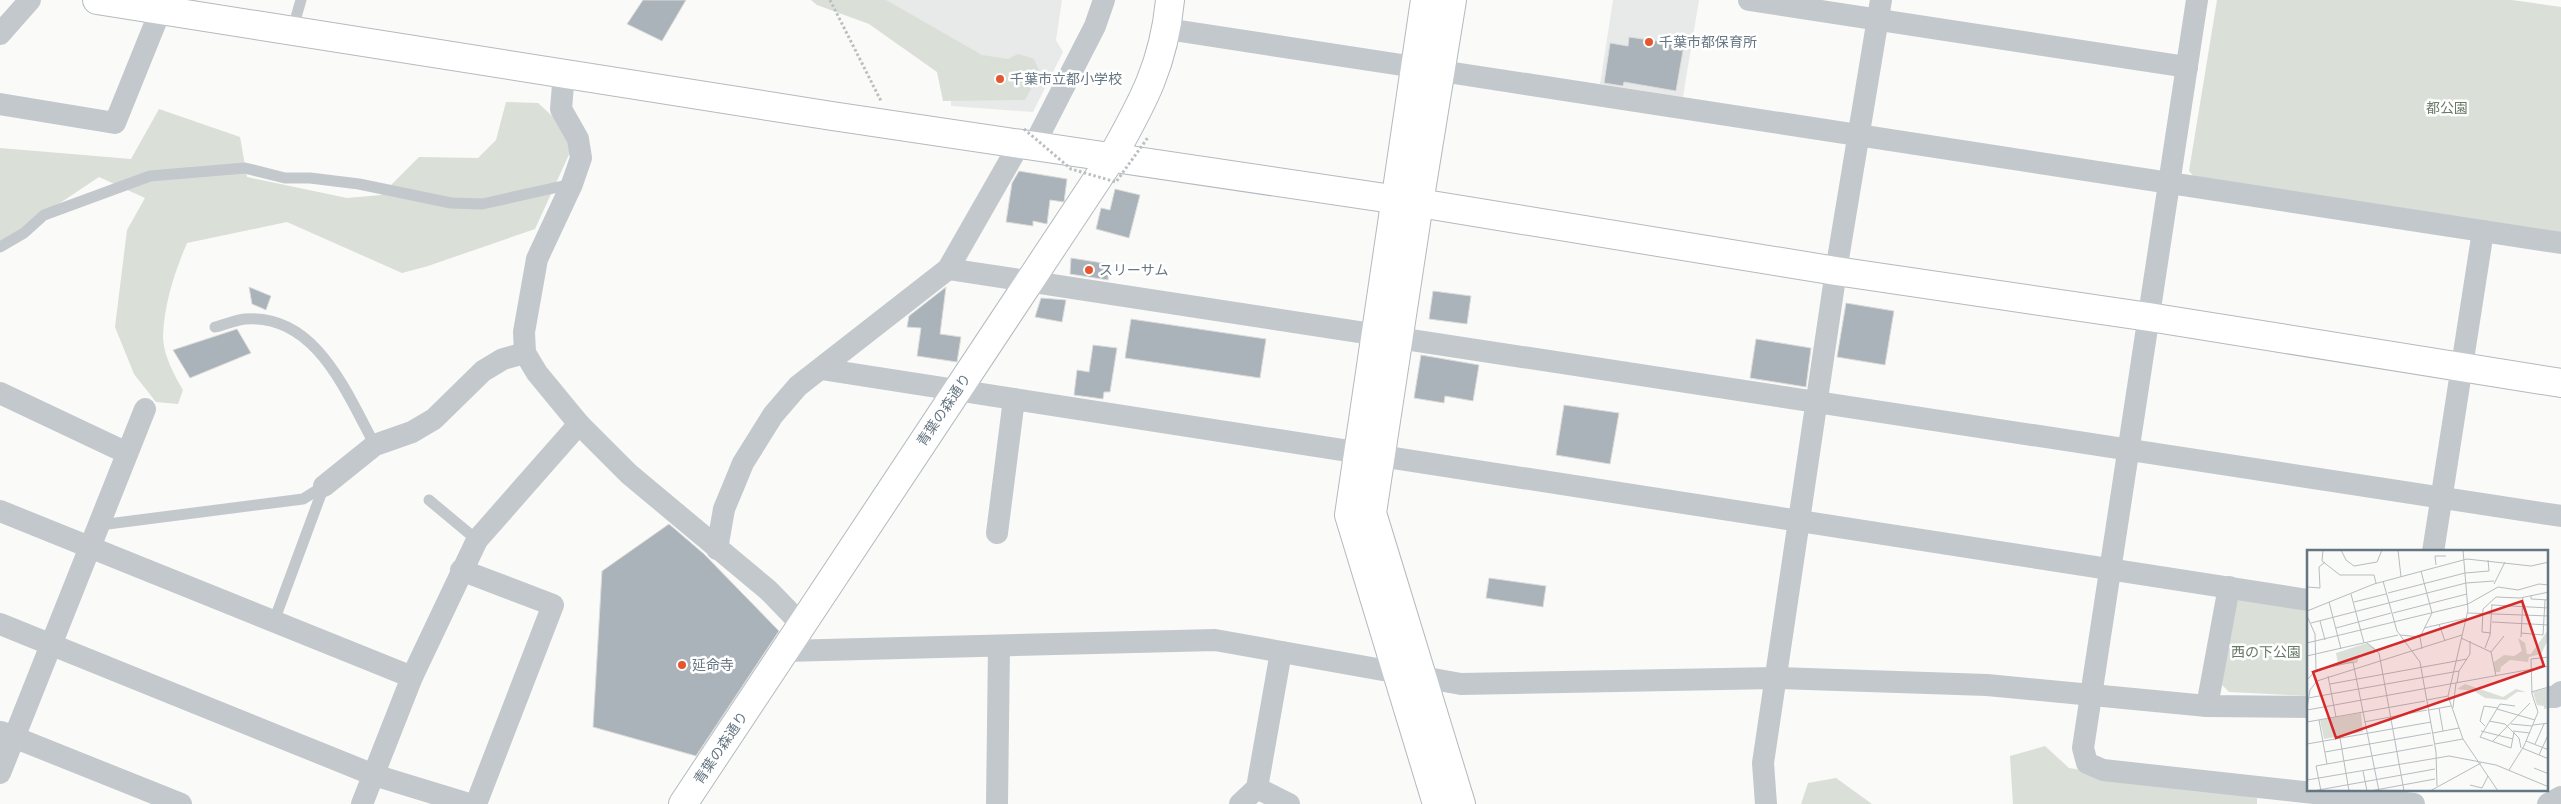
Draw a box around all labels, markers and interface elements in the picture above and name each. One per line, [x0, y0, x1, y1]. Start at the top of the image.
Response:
place label: 千葉市都保育所 [1659, 33, 1757, 52]
marker: 千葉市都保育所 [1643, 36, 1655, 48]
place label: 千葉市立都小学校 [1010, 70, 1122, 89]
marker: 千葉市立都小学校 [994, 73, 1006, 85]
park label: 都公園 [2426, 99, 2468, 118]
place label: スリーサム [1099, 261, 1168, 280]
marker: スリーサム [1083, 264, 1095, 276]
street label: 青葉の森通り [913, 370, 975, 450]
inset map [2307, 550, 2548, 792]
park label: 西の下公園 [2231, 643, 2301, 662]
place label: 延命寺 [692, 656, 734, 675]
marker: 延命寺 [676, 659, 688, 671]
street label: 青葉の森通り [690, 708, 752, 788]

